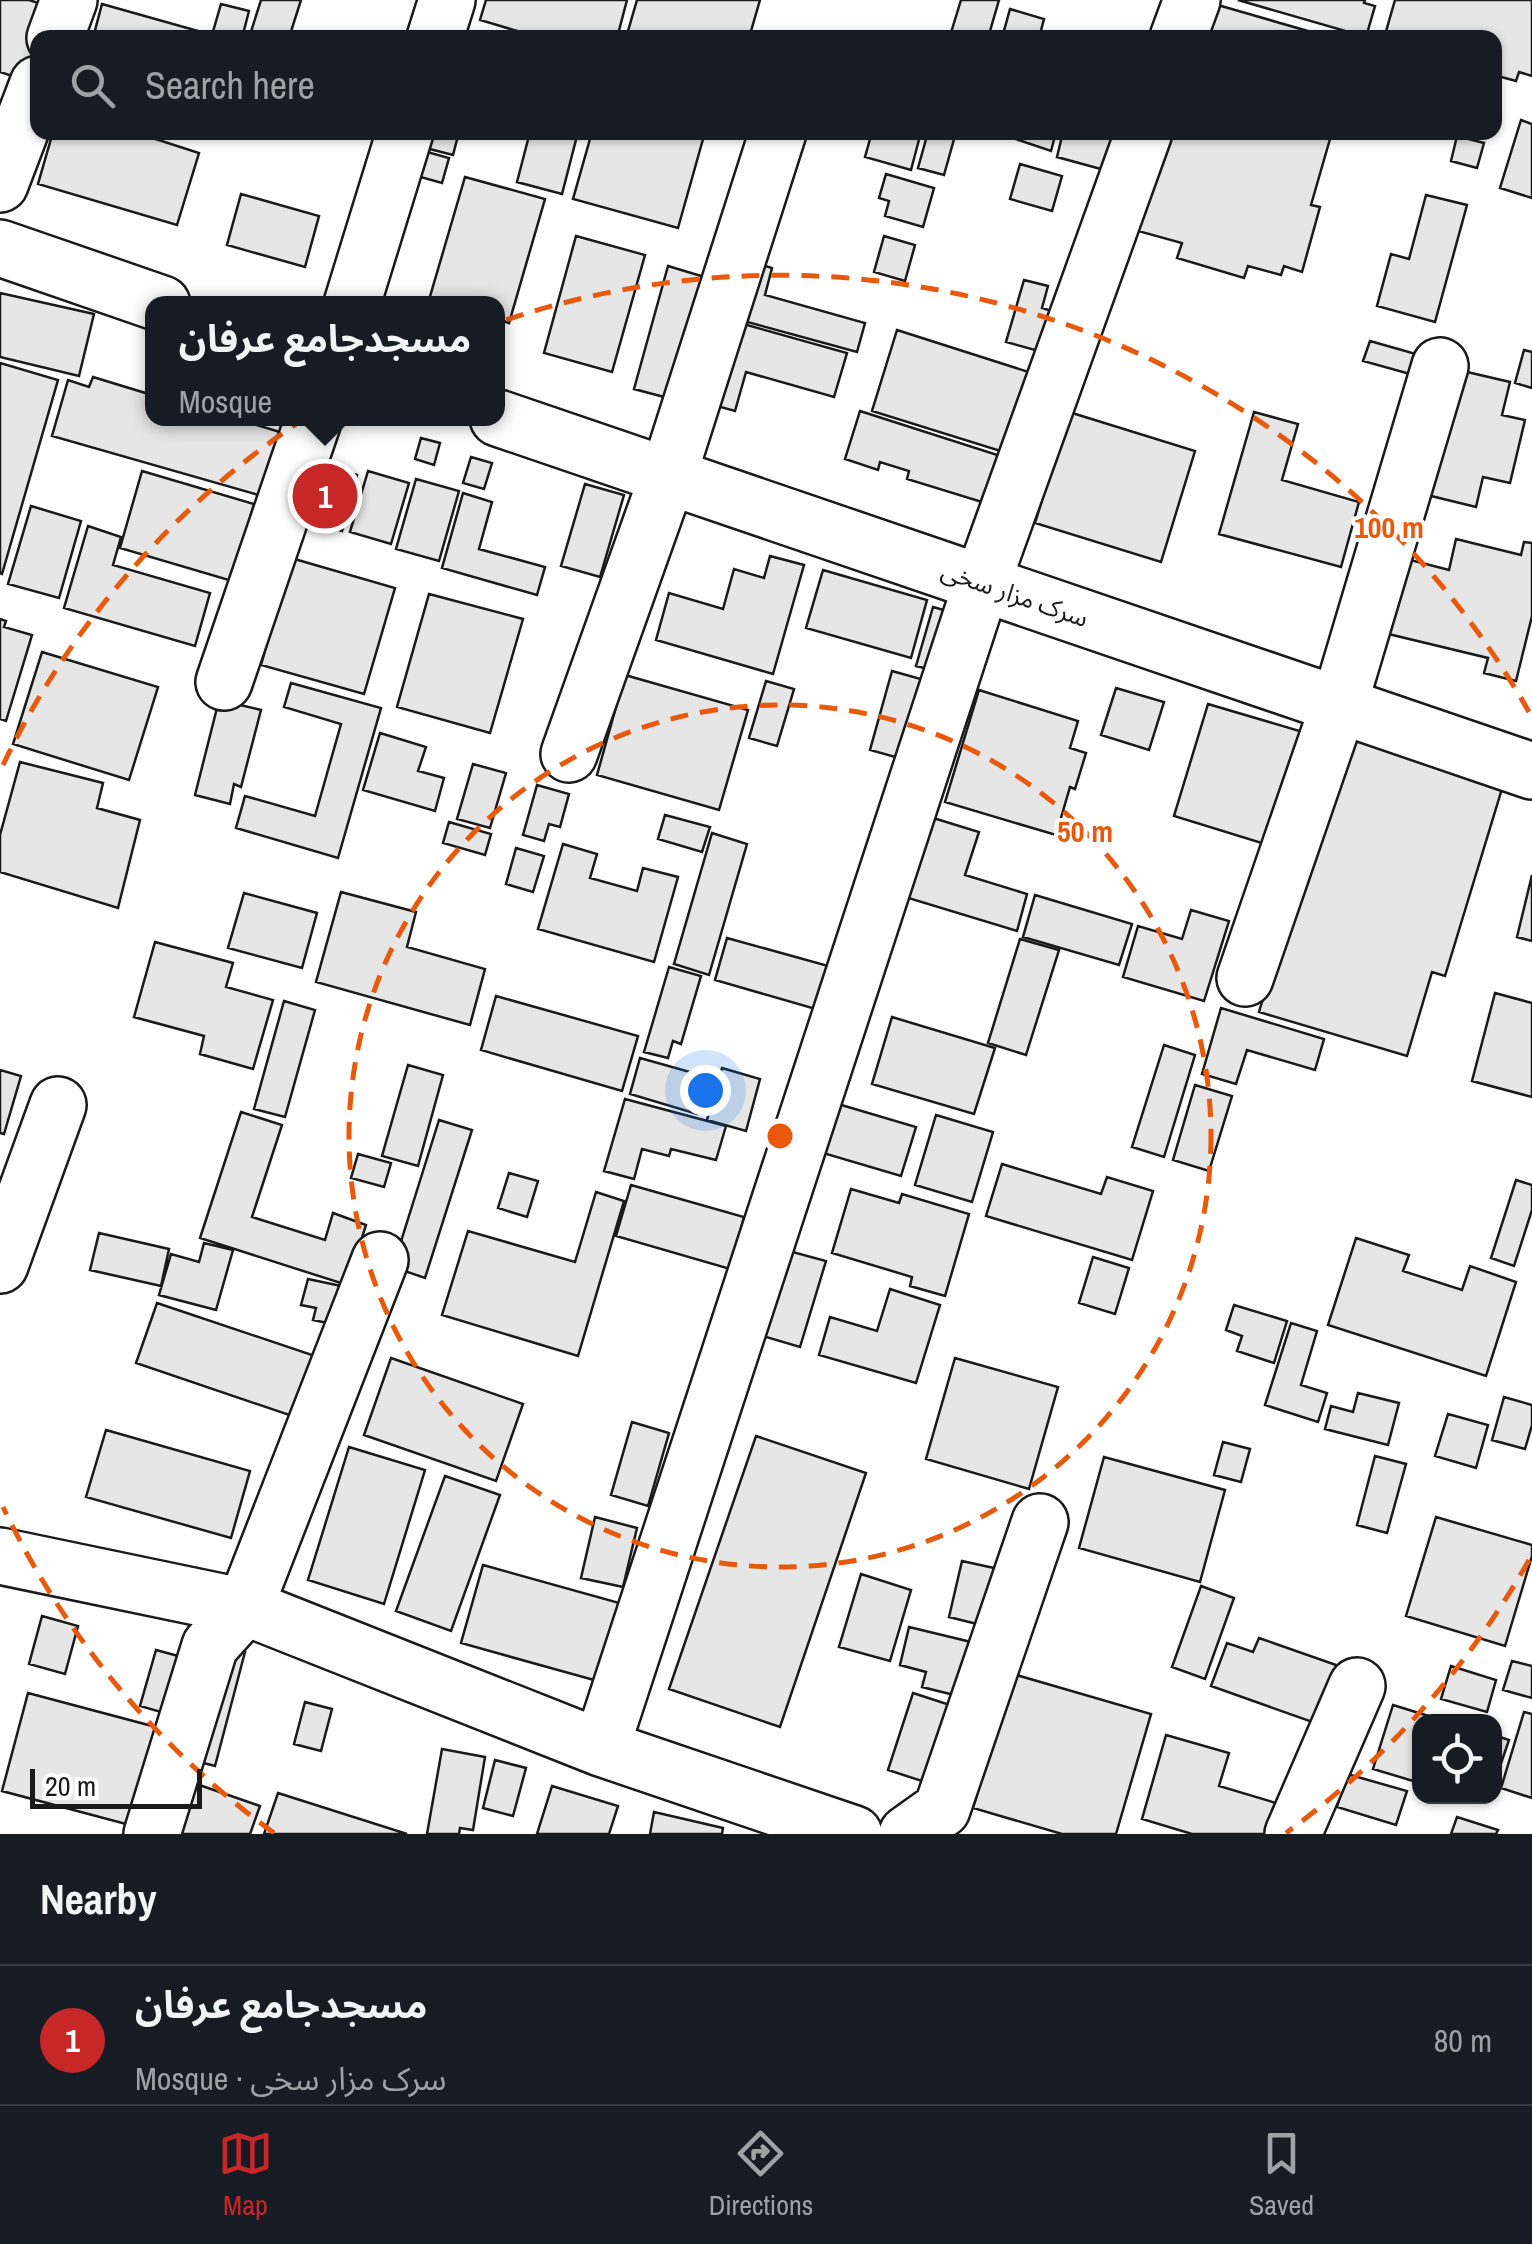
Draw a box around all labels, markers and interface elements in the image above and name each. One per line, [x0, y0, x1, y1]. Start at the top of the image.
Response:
search box [30, 30, 1502, 140]
icon: search [65, 58, 120, 113]
text: Search here [145, 60, 315, 111]
popup [145, 296, 505, 426]
text: مسجدجامع عرفان [179, 313, 471, 364]
text: Mosque [179, 380, 272, 423]
pin: 1 [292, 458, 358, 534]
text: 100 m [1354, 507, 1424, 547]
street label: سرک مزار سخی [937, 553, 1093, 635]
text: 50 m [1057, 811, 1113, 851]
your location [680, 1065, 731, 1116]
centre of rings [762, 1118, 798, 1154]
map controls [1412, 1714, 1502, 1804]
button: locate [1412, 1714, 1502, 1804]
scale bar [30, 1764, 202, 1808]
text: 20 m [45, 1767, 96, 1805]
text: Nearby [40, 1871, 157, 1927]
text: مسجدجامع عرفان [135, 1979, 427, 2030]
text: 1 [65, 2019, 80, 2062]
text: 80 m [1434, 2019, 1492, 2062]
text: Mosque · سرک مزار سخی [135, 2057, 446, 2100]
tab: Map [218, 2126, 273, 2224]
tab: Directions [709, 2126, 813, 2224]
tab: Saved [1249, 2126, 1314, 2224]

